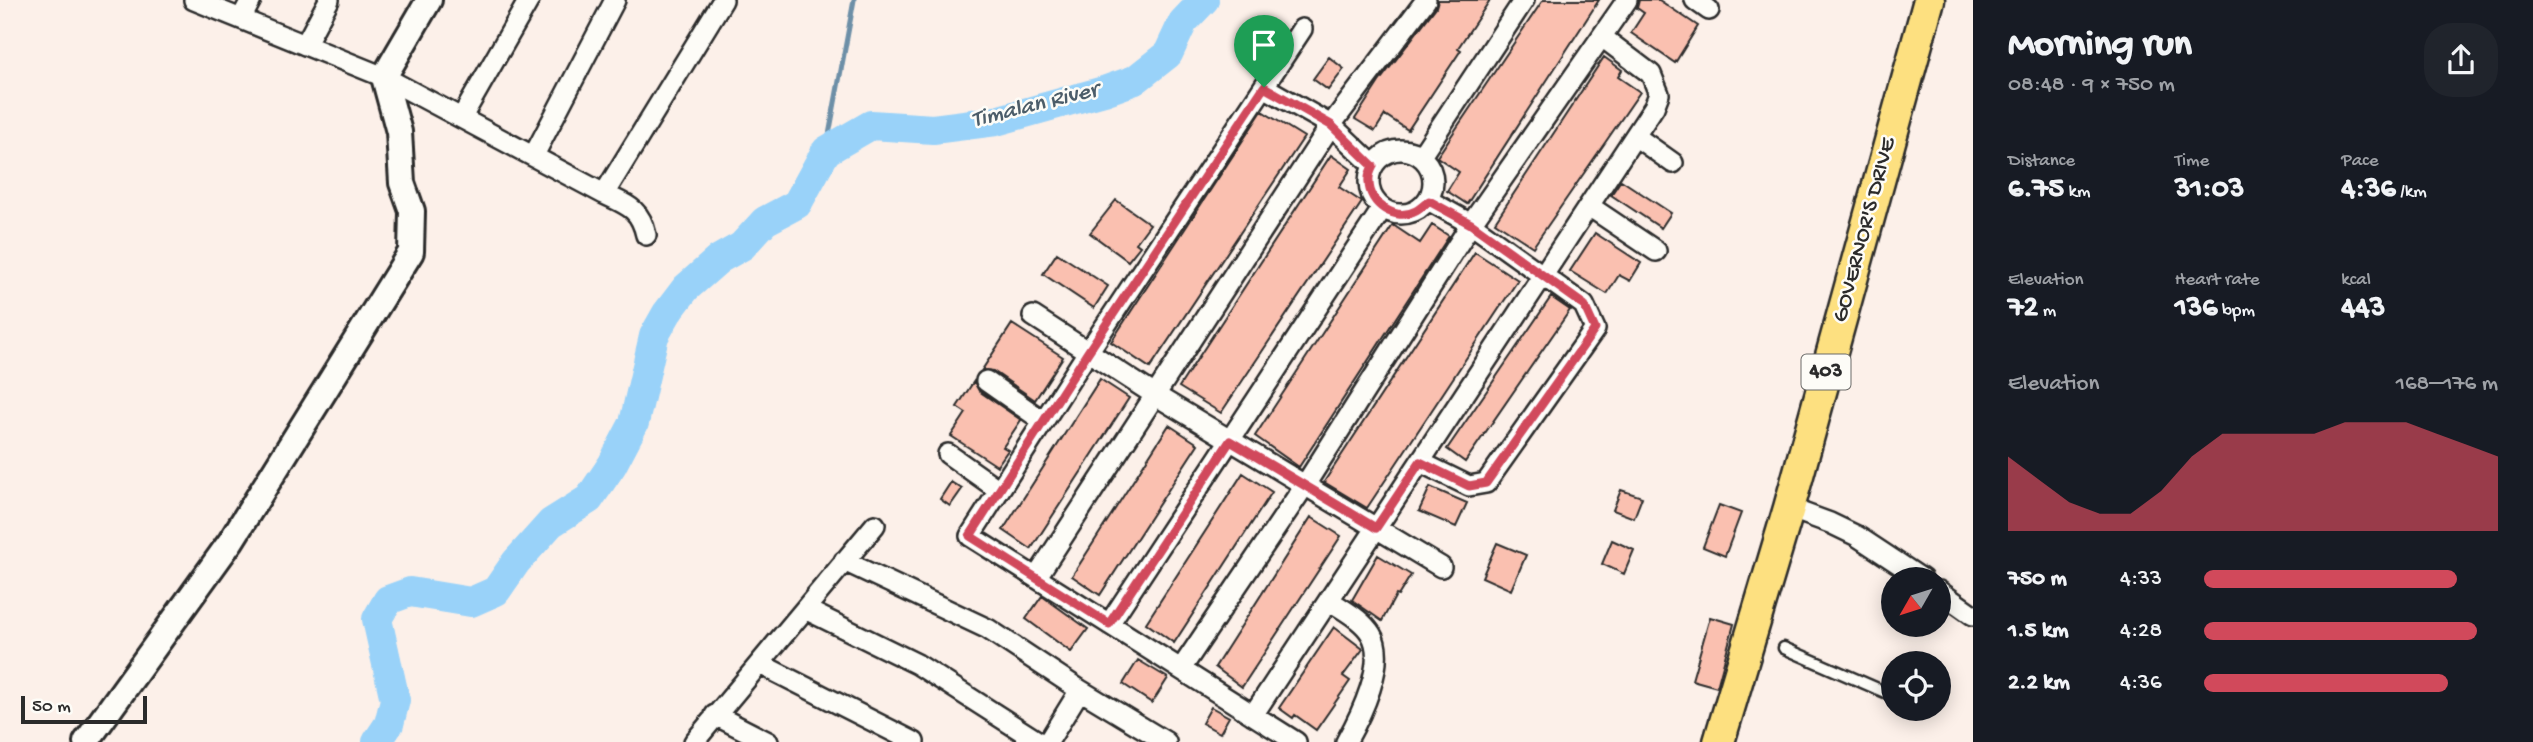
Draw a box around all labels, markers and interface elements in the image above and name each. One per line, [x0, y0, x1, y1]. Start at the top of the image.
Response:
pin [1234, 15, 1294, 87]
button: share [2424, 23, 2498, 97]
text: Morning run [2008, 24, 2192, 68]
icon: arrive [1245, 26, 1283, 64]
text: 08:48 · 9 × 750 m [2008, 72, 2175, 99]
water label: Timalan River [969, 75, 1106, 136]
street label: GOVERNOR'S DRIVE [1827, 133, 1903, 325]
text: Distance [2008, 150, 2075, 173]
text: Time [2175, 150, 2209, 173]
text: Pace [2341, 150, 2379, 173]
text: 6.75 [2008, 173, 2064, 208]
text: 31:03 [2175, 173, 2244, 208]
text: 4:36 [2341, 173, 2396, 208]
text: km [2064, 181, 2090, 204]
text: /km [2396, 181, 2427, 204]
text: Elevation [2008, 269, 2084, 292]
text: Heart rate [2175, 269, 2260, 292]
text: kcal [2341, 269, 2371, 292]
text: 72 [2008, 292, 2038, 327]
text: 136 [2175, 292, 2218, 327]
text: 443 [2341, 292, 2385, 327]
text: m [2038, 300, 2056, 323]
text: bpm [2218, 300, 2255, 323]
road number: 403 [1801, 354, 1850, 390]
text: Elevation [2008, 371, 2099, 398]
text: 168–176 m [2396, 371, 2498, 398]
text: 750 m [2008, 566, 2067, 593]
text: 4:33 [2120, 566, 2162, 593]
north arrow [1881, 567, 1951, 637]
map controls [1881, 567, 1951, 721]
text: 1.5 km [2008, 618, 2069, 645]
text: 4:28 [2120, 618, 2162, 645]
button: locate [1881, 651, 1951, 721]
text: 2.2 km [2008, 670, 2070, 697]
text: 4:36 [2120, 670, 2162, 697]
scale bar [21, 693, 147, 725]
text: 50 m [32, 696, 71, 719]

